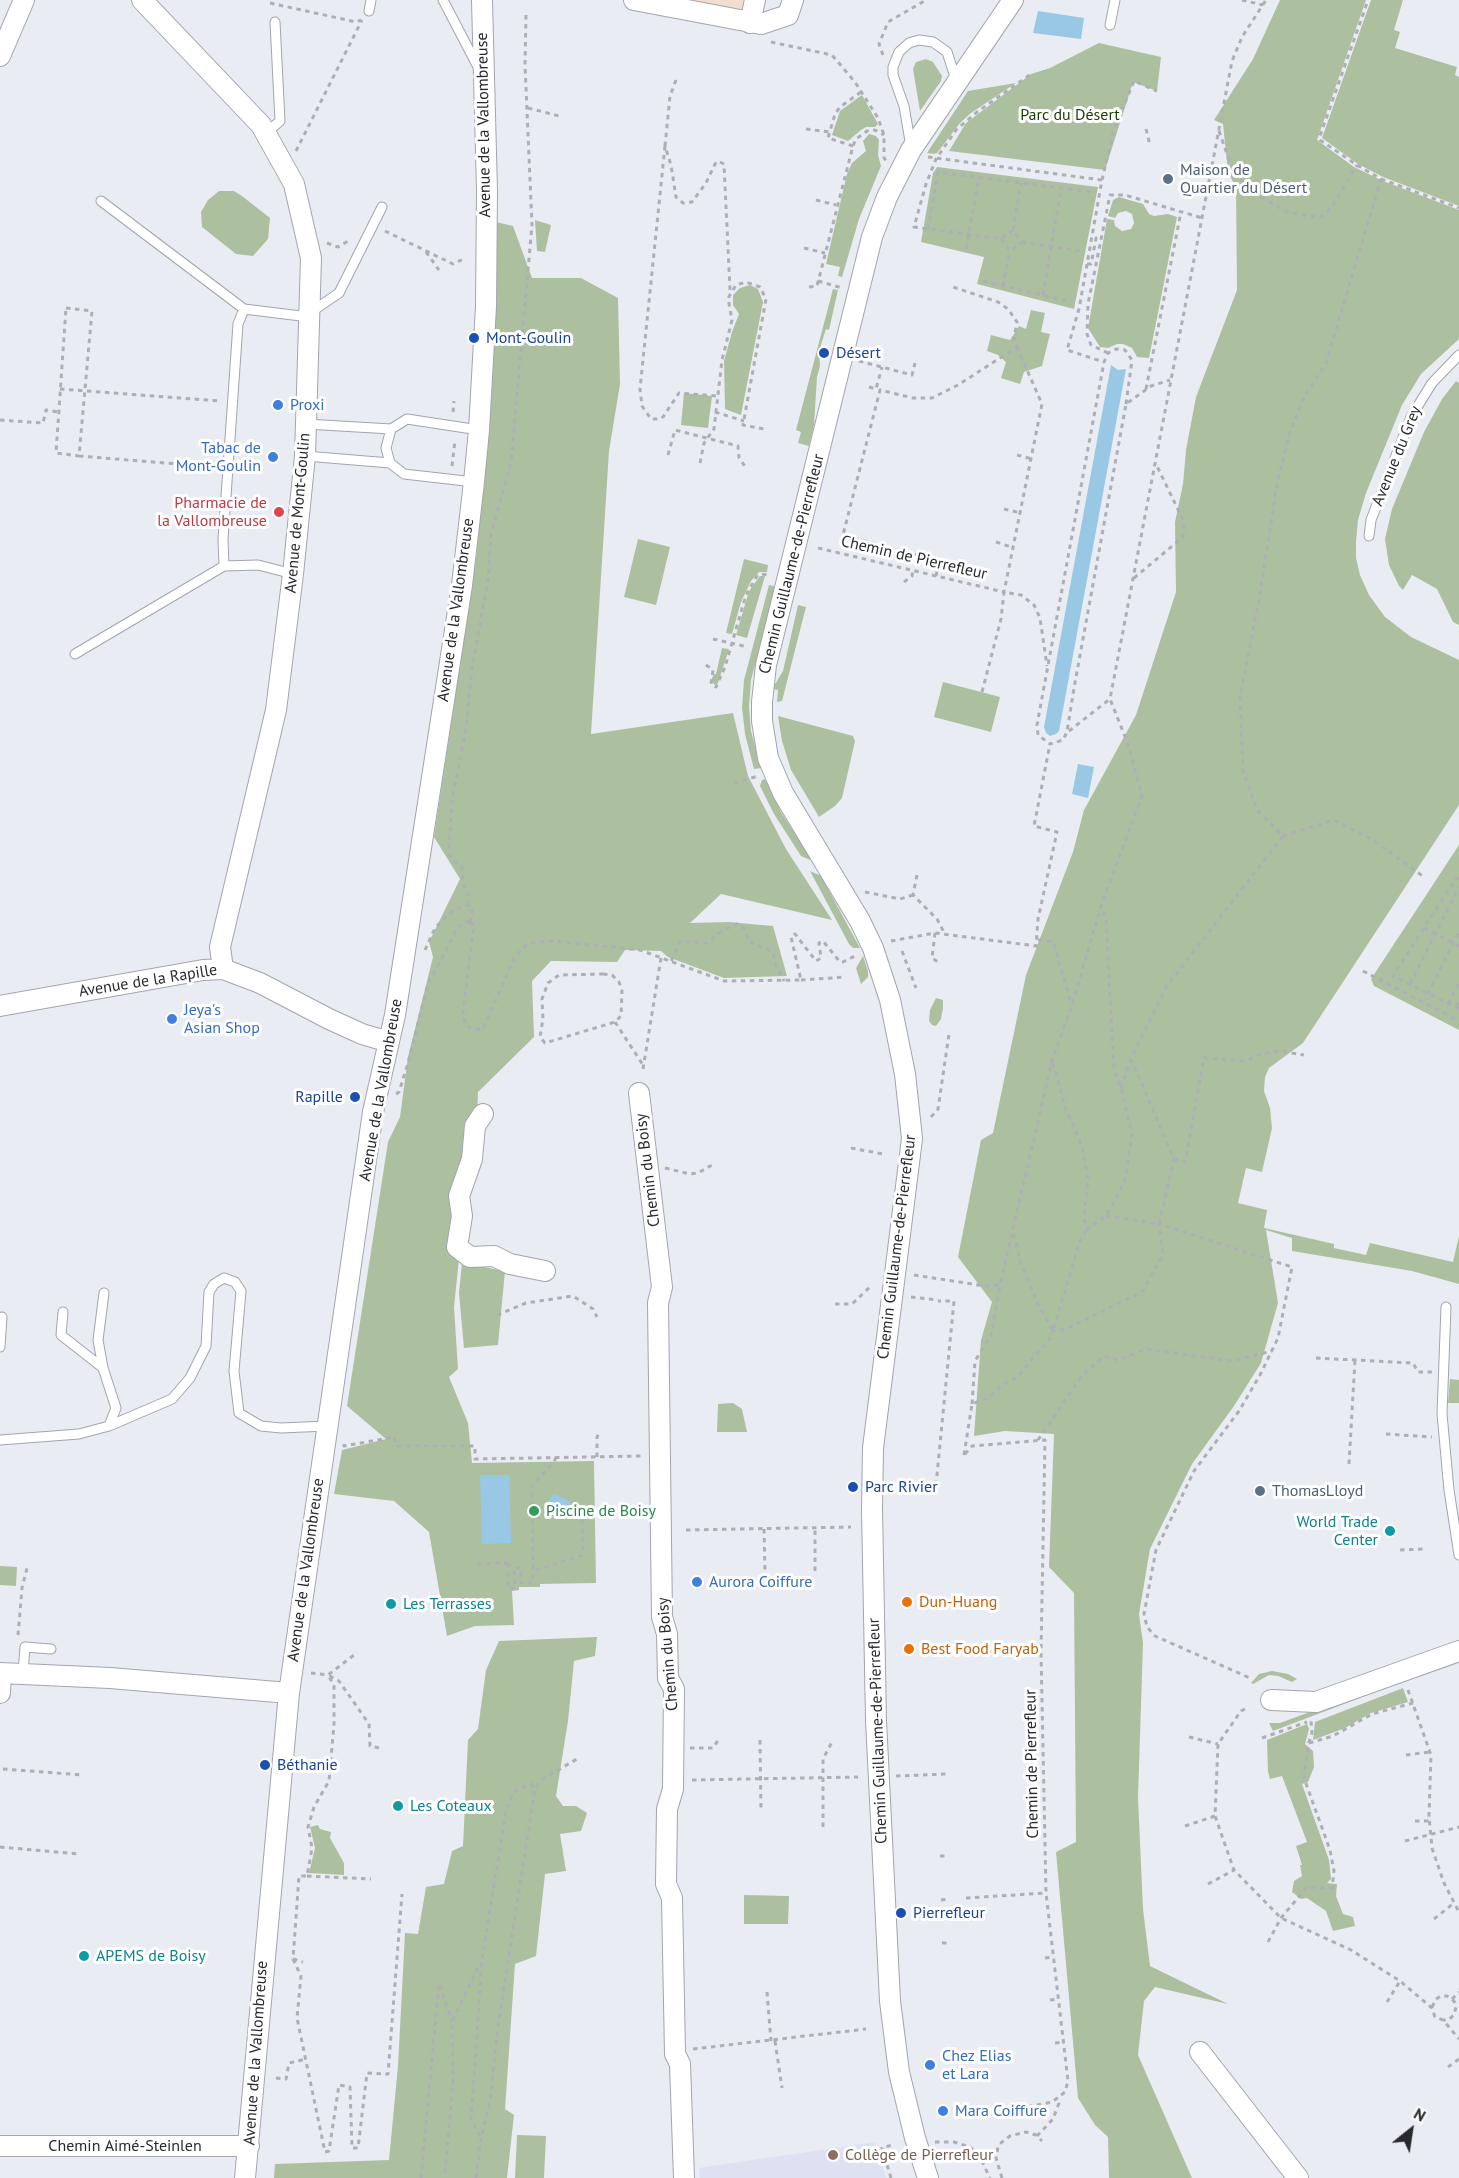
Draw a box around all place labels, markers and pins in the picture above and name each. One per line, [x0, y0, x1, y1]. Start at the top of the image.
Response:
place label: Maison de Quartier du Désert [1180, 160, 1307, 198]
marker: Maison de Quartier du Désert [1161, 172, 1175, 186]
place label: Mont-Goulin [486, 328, 571, 348]
marker: Mont-Goulin [467, 331, 481, 345]
place label: Désert [836, 343, 881, 363]
marker: Désert [817, 346, 831, 360]
place label: Proxi [290, 395, 325, 415]
marker: Proxi [271, 398, 285, 412]
place label: Tabac de Mont-Goulin [176, 438, 261, 476]
marker: Tabac de Mont-Goulin [266, 450, 280, 464]
place label: Pharmacie de la Vallombreuse [157, 493, 267, 531]
marker: Pharmacie de la Vallombreuse [272, 505, 286, 519]
place label: Jeya's Asian Shop [184, 1000, 260, 1038]
marker: Jeya's Asian Shop [165, 1012, 179, 1026]
place label: Rapille [295, 1087, 343, 1107]
marker: Rapille [348, 1090, 362, 1104]
place label: Parc Rivier [865, 1477, 938, 1497]
marker: Parc Rivier [846, 1480, 860, 1494]
place label: ThomasLloyd [1272, 1481, 1363, 1501]
marker: ThomasLloyd [1253, 1484, 1267, 1498]
place label: Piscine de Boisy [546, 1501, 656, 1521]
marker: Piscine de Boisy [527, 1504, 541, 1518]
place label: World Trade Center [1297, 1512, 1378, 1550]
marker: World Trade Center [1383, 1524, 1397, 1538]
place label: Aurora Coiffure [709, 1572, 812, 1592]
marker: Aurora Coiffure [690, 1575, 704, 1589]
place label: Dun-Huang [919, 1592, 997, 1612]
place label: Les Terrasses [403, 1594, 492, 1614]
marker: Dun-Huang [900, 1595, 914, 1609]
marker: Les Terrasses [384, 1597, 398, 1611]
place label: Best Food Faryab [921, 1639, 1039, 1659]
marker: Best Food Faryab [902, 1642, 916, 1656]
place label: Béthanie [277, 1755, 338, 1775]
marker: Béthanie [258, 1758, 272, 1772]
place label: Les Coteaux [410, 1796, 492, 1816]
marker: Les Coteaux [391, 1799, 405, 1813]
place label: Pierrefleur [913, 1903, 985, 1923]
marker: Pierrefleur [894, 1906, 908, 1920]
place label: APEMS de Boisy [96, 1946, 206, 1966]
marker: APEMS de Boisy [77, 1949, 91, 1963]
place label: Chez Elias et Lara [942, 2046, 1011, 2084]
marker: Chez Elias et Lara [923, 2058, 937, 2072]
place label: Mara Coiffure [955, 2101, 1047, 2121]
marker: Mara Coiffure [936, 2104, 950, 2118]
place label: Collège de Pierrefleur [845, 2145, 993, 2165]
marker: Collège de Pierrefleur [826, 2148, 840, 2162]

